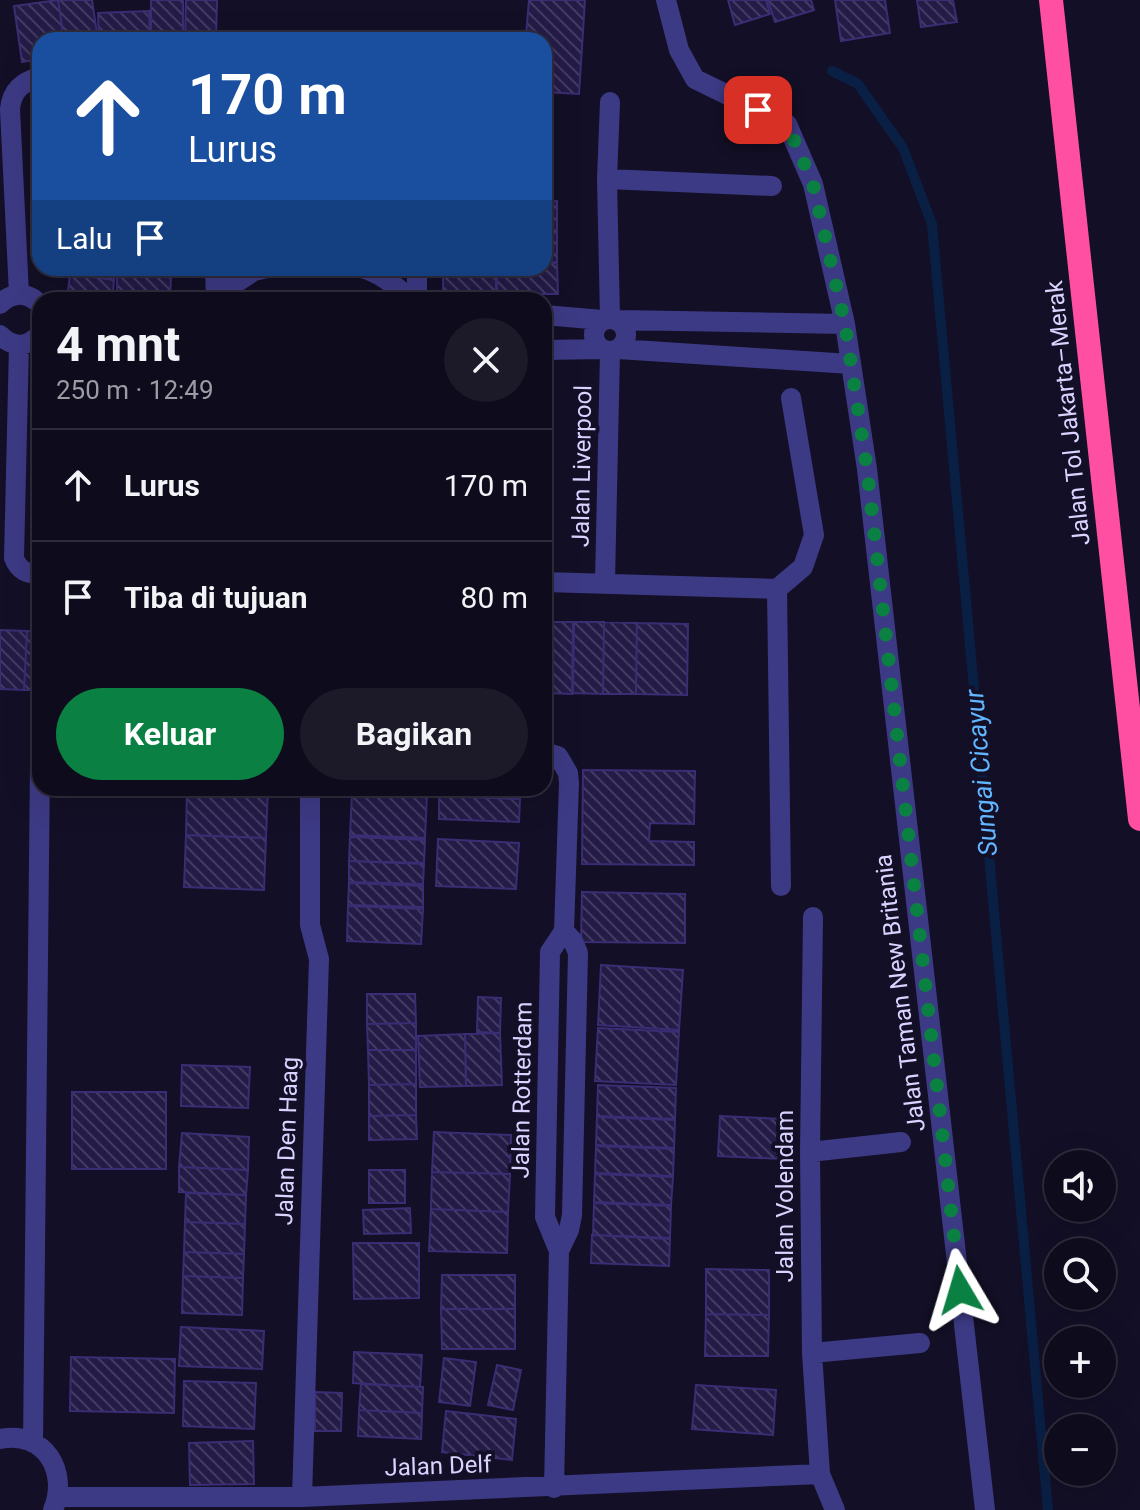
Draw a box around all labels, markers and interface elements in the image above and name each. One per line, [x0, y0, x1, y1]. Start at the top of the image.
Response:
text: 170 m [188, 62, 347, 128]
icon: ahead [56, 64, 160, 168]
pin [724, 76, 792, 144]
icon: arrive [736, 88, 780, 132]
text: Lurus [188, 129, 277, 171]
icon: arrive [128, 216, 172, 260]
text: Lalu [56, 221, 112, 256]
street label: Jalan Tol Jakarta–Merak [1040, 278, 1096, 547]
text: 4 mnt [56, 316, 180, 373]
button: close [444, 318, 528, 402]
text: 250 m · 12:49 [56, 375, 214, 405]
street label: Jalan Liverpool [567, 385, 597, 547]
icon: ahead [56, 463, 100, 507]
text: Lurus [124, 468, 200, 503]
text: 170 m [444, 468, 528, 503]
icon: arrive [56, 575, 100, 619]
text: Tiba di tujuan [124, 580, 308, 615]
text: 80 m [461, 580, 528, 615]
water label: Sungai Cicayur [959, 687, 1003, 857]
button: Keluar [56, 688, 284, 780]
button: Bagikan [300, 688, 528, 780]
street label: Jalan Taman New Britania [869, 853, 931, 1133]
street label: Jalan Rotterdam [506, 1001, 538, 1179]
street label: Jalan Den Haag [270, 1056, 304, 1226]
street label: Jalan Volendam [771, 1110, 799, 1282]
map controls [1044, 1150, 1116, 1486]
button: sound [1044, 1150, 1116, 1222]
button: search [1044, 1238, 1116, 1310]
position arrow [918, 1248, 1002, 1332]
button: + [1044, 1326, 1116, 1398]
button: − [1044, 1414, 1116, 1486]
street label: Jalan Delf [384, 1450, 493, 1482]

